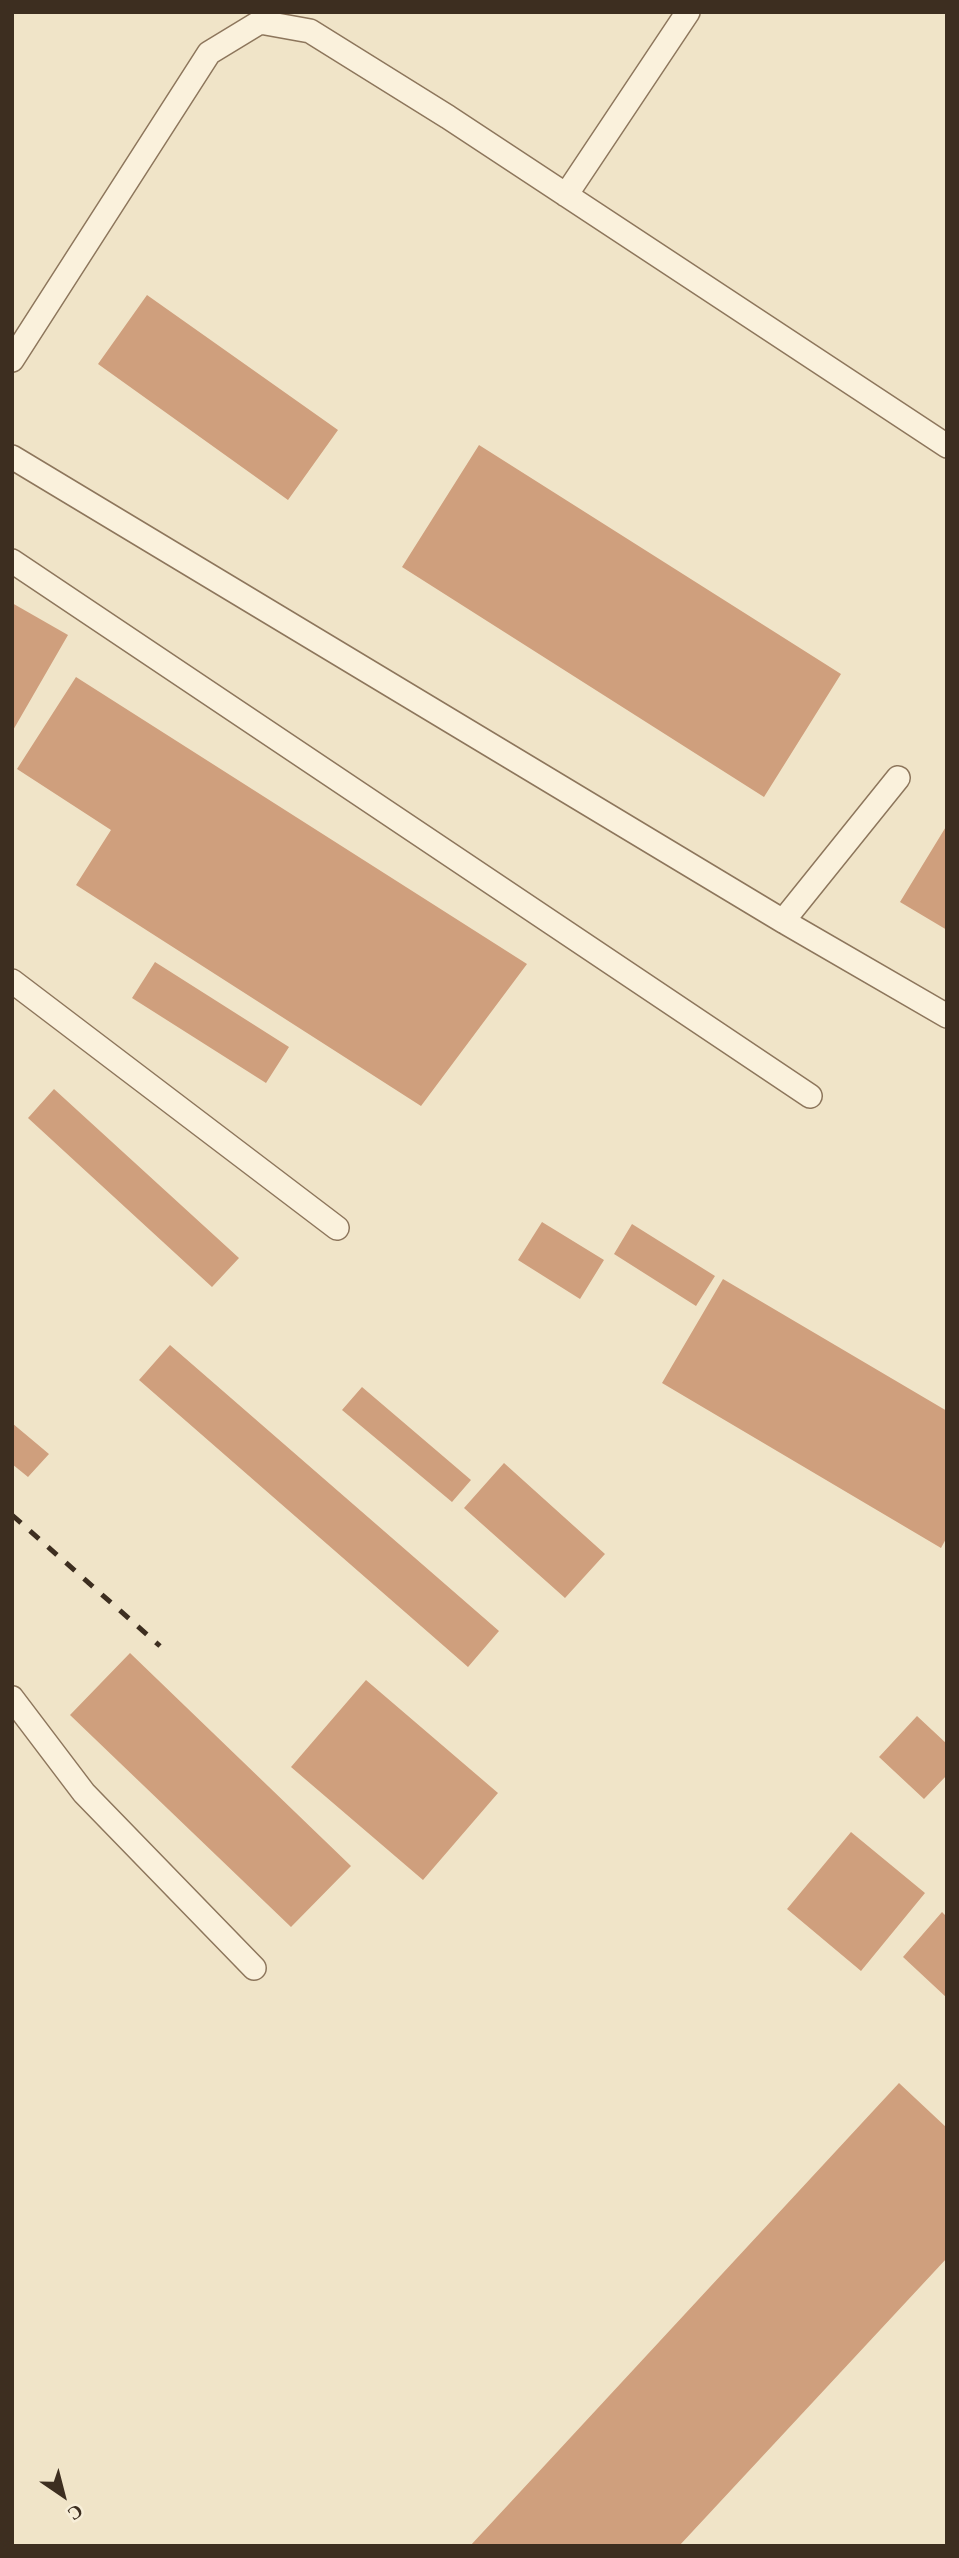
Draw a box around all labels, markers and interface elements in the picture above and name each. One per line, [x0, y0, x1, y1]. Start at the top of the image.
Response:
north arrow [28, 2460, 98, 2530]
text: С [64, 2500, 87, 2525]

